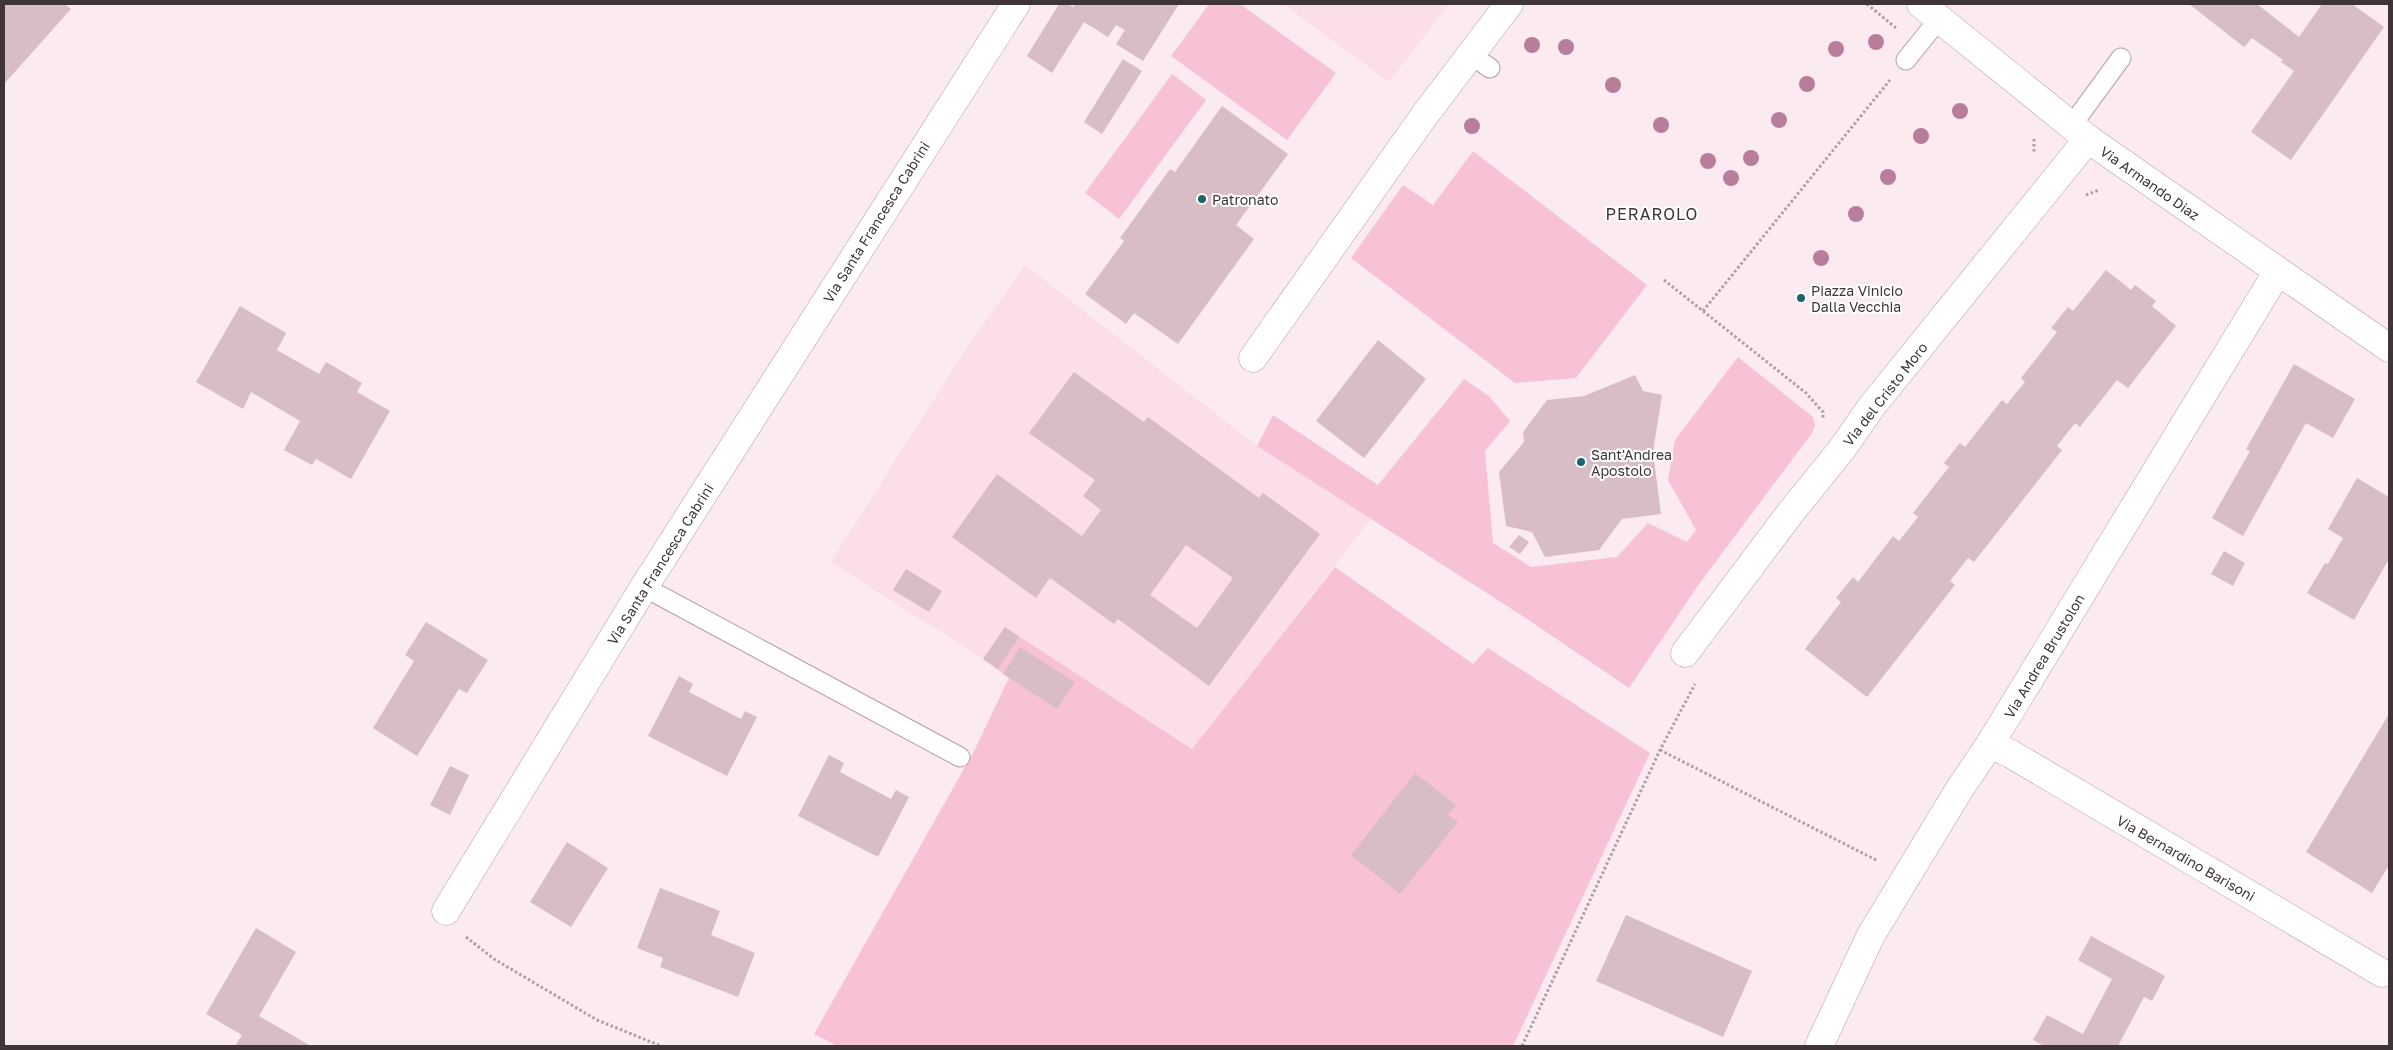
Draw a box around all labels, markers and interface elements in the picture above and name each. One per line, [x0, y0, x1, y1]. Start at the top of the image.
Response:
street label: Via Santa Francesca Cabrini [819, 138, 933, 306]
street label: Via Armando Diaz [2097, 142, 2203, 224]
place label: Patronato [1212, 191, 1279, 208]
marker: Patronato [1196, 193, 1208, 205]
district label: PERAROLO [1606, 204, 1698, 224]
place label: Piazza Vinicio Dalla Vecchia [1811, 282, 1903, 315]
marker: Piazza Vinicio Dalla Vecchia [1795, 292, 1807, 304]
street label: Via del Cristo Moro [1839, 339, 1931, 449]
place label: Sant'Andrea Apostolo [1591, 446, 1672, 479]
marker: Sant'Andrea Apostolo [1575, 456, 1587, 468]
street label: Via Santa Francesca Cabrini [603, 480, 717, 648]
street label: Via Andrea Brustolon [2000, 591, 2088, 721]
street label: Via Bernardino Barisoni [2114, 811, 2258, 905]

